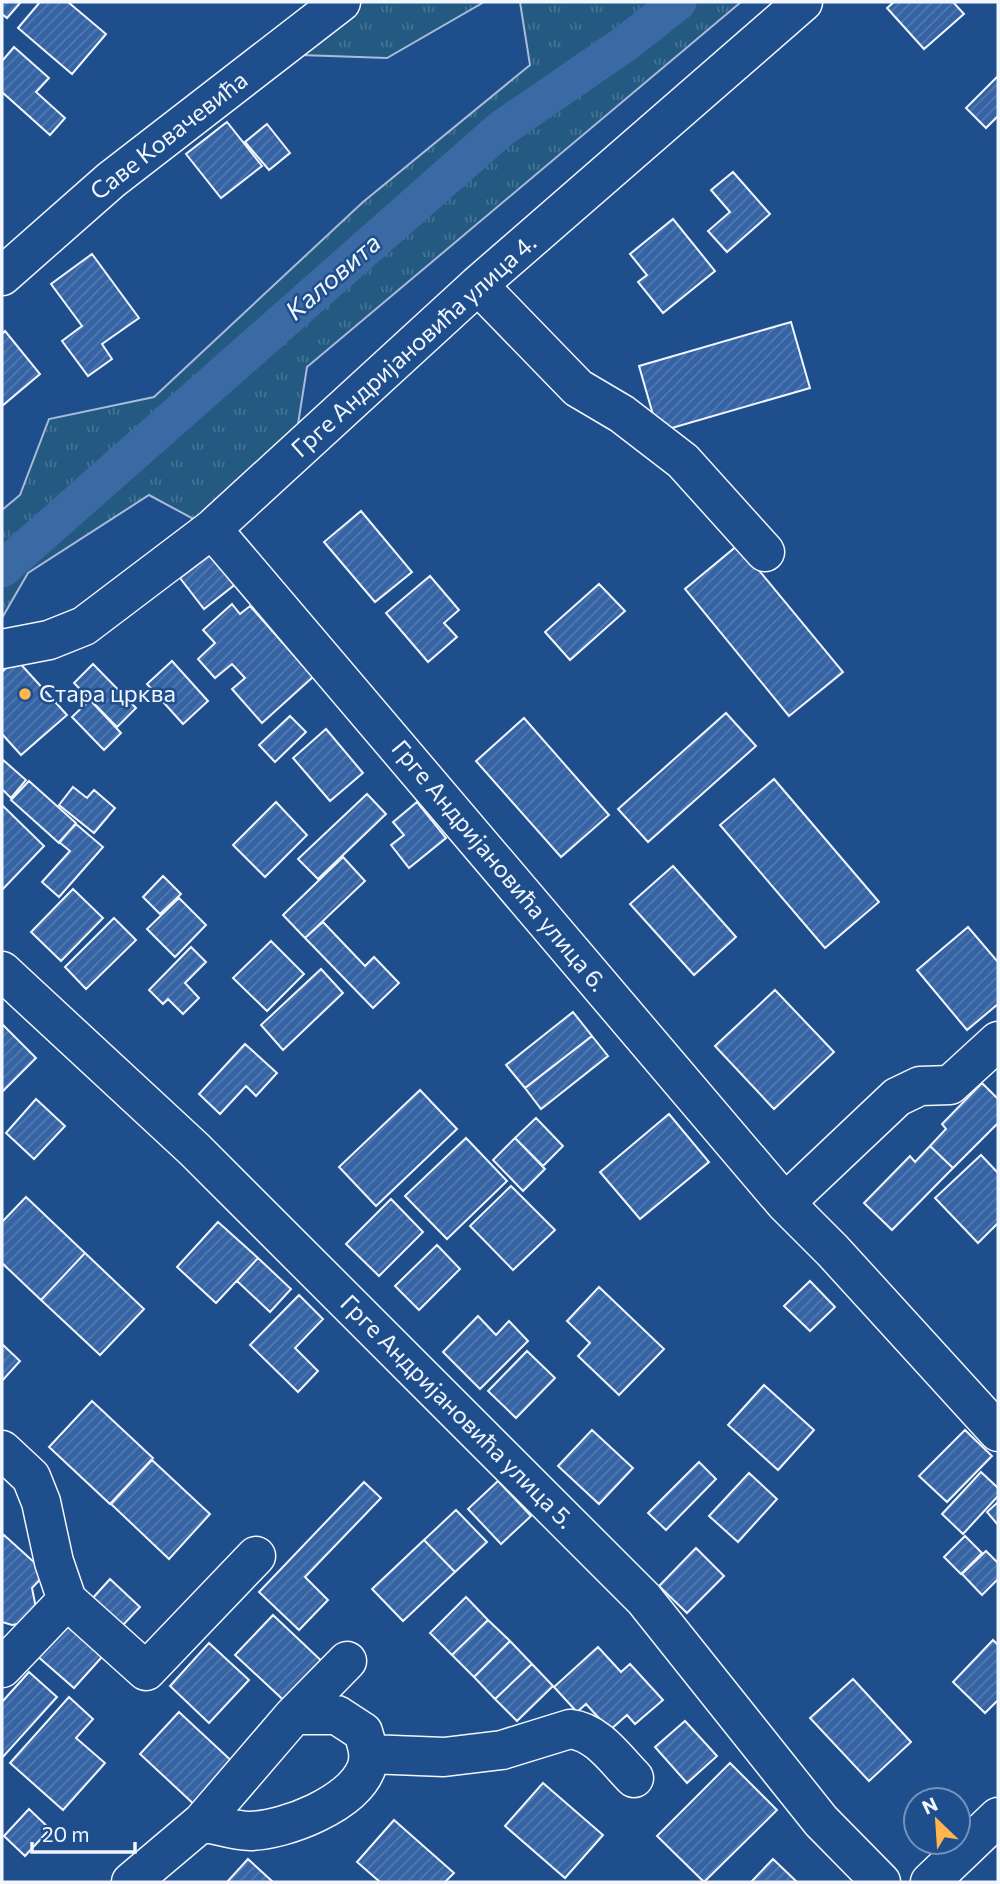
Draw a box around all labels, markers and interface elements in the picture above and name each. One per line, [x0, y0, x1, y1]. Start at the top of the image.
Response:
street label: Саве Ковачевића [84, 64, 253, 205]
water label: Каловита [278, 226, 386, 326]
street label: Грге Андријановића улица 4. [285, 227, 541, 462]
place label: Стара црква [39, 678, 176, 707]
marker: Стара црква [17, 686, 33, 702]
street label: Грге Андријановића улица 6. [386, 733, 614, 997]
street label: Грге Андријановића улица 5. [335, 1288, 581, 1534]
north arrow [902, 1786, 972, 1856]
text: N [918, 1792, 941, 1819]
scale bar [32, 1811, 135, 1855]
text: 20 m [42, 1821, 90, 1846]

